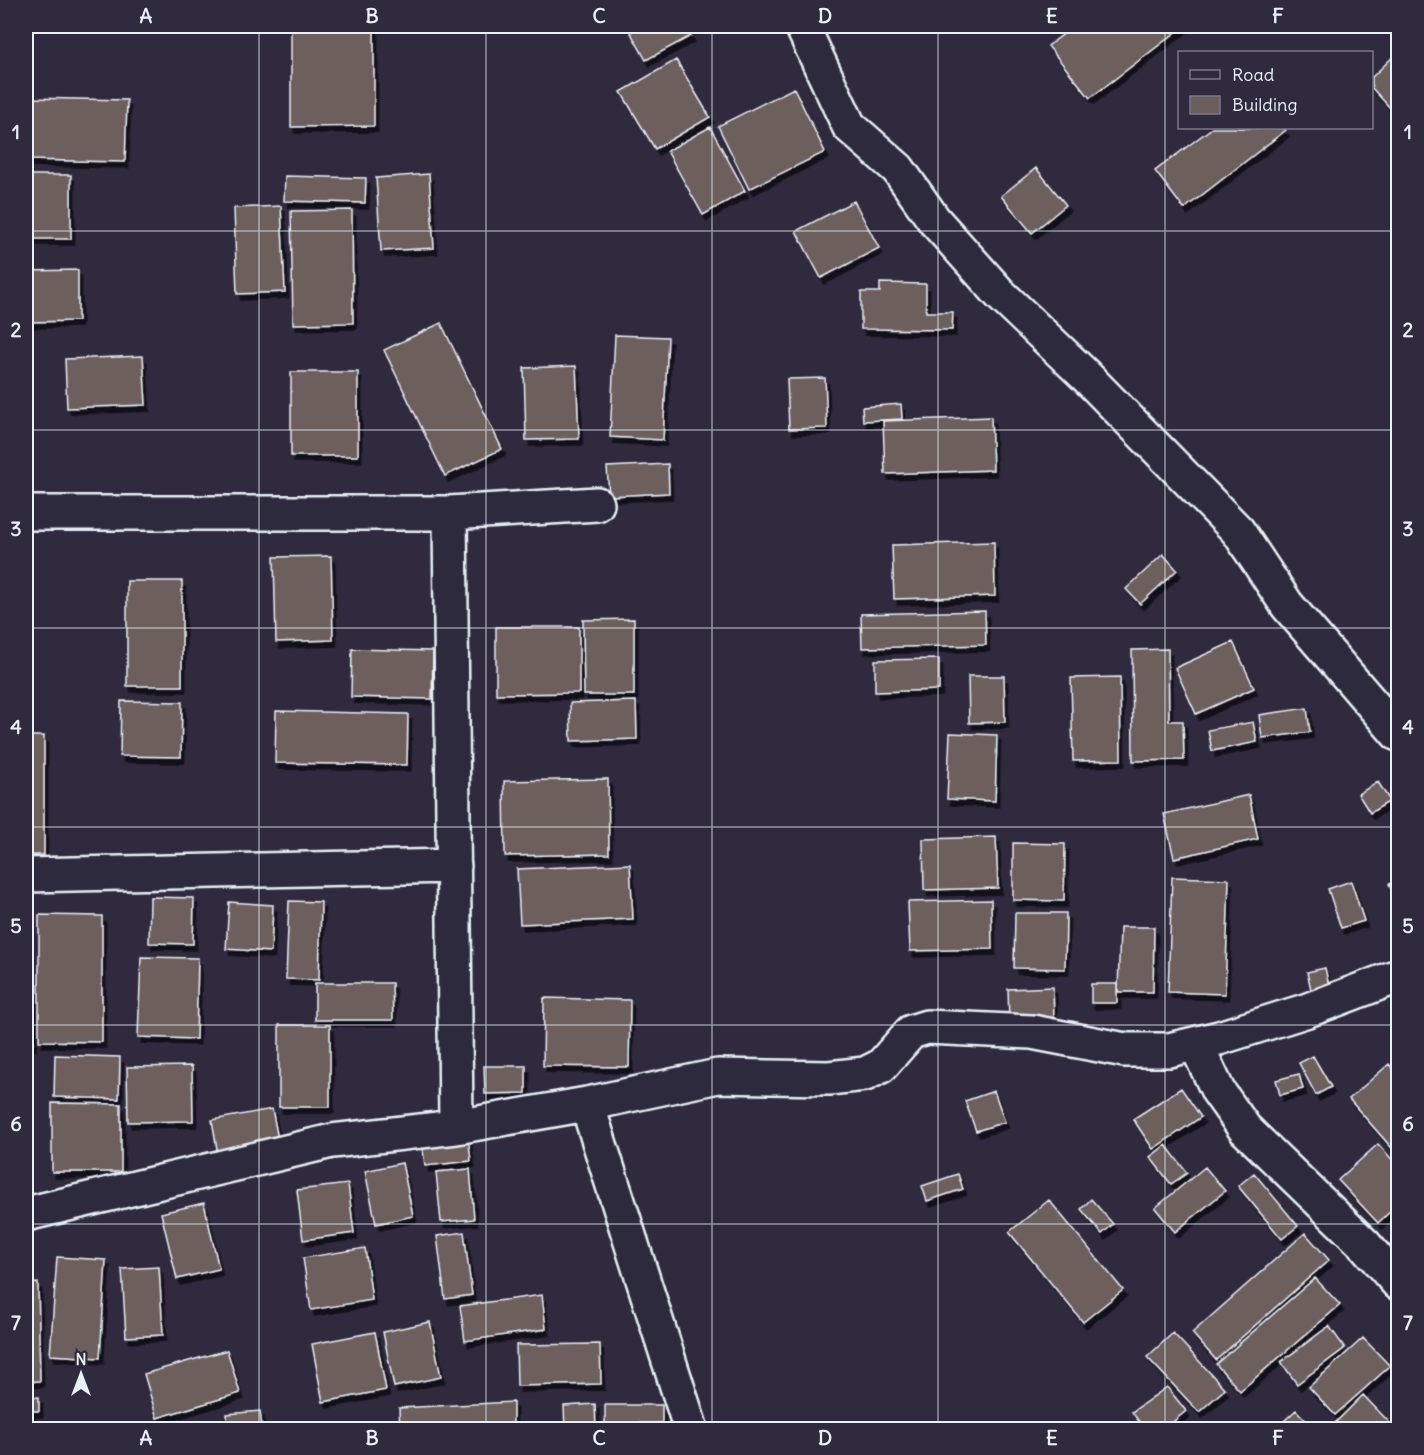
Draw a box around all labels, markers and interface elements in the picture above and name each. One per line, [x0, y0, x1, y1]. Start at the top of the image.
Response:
text: A [140, 3, 153, 28]
text: B [365, 3, 379, 28]
text: C [592, 3, 606, 28]
text: D [818, 3, 832, 28]
text: E [1046, 3, 1058, 28]
text: F [1272, 3, 1284, 28]
legend [1178, 51, 1373, 129]
text: Road [1232, 63, 1275, 86]
text: Building [1232, 93, 1297, 116]
text: 1 [12, 119, 20, 144]
text: 1 [1404, 119, 1412, 144]
text: 2 [11, 317, 22, 342]
text: 2 [1403, 317, 1414, 342]
text: 3 [10, 516, 22, 541]
text: 3 [1402, 516, 1414, 541]
text: 4 [10, 714, 22, 739]
text: 4 [1402, 714, 1414, 739]
text: 5 [10, 913, 22, 938]
text: 5 [1402, 913, 1414, 938]
text: 6 [10, 1111, 22, 1136]
text: 6 [1402, 1111, 1414, 1136]
text: 7 [11, 1310, 21, 1335]
text: 7 [1403, 1310, 1413, 1335]
north arrow [51, 1344, 111, 1404]
text: N [75, 1349, 87, 1369]
text: A [140, 1425, 153, 1450]
text: B [365, 1425, 379, 1450]
text: C [592, 1425, 606, 1450]
text: D [818, 1425, 832, 1450]
text: E [1046, 1425, 1058, 1450]
text: F [1272, 1425, 1284, 1450]

